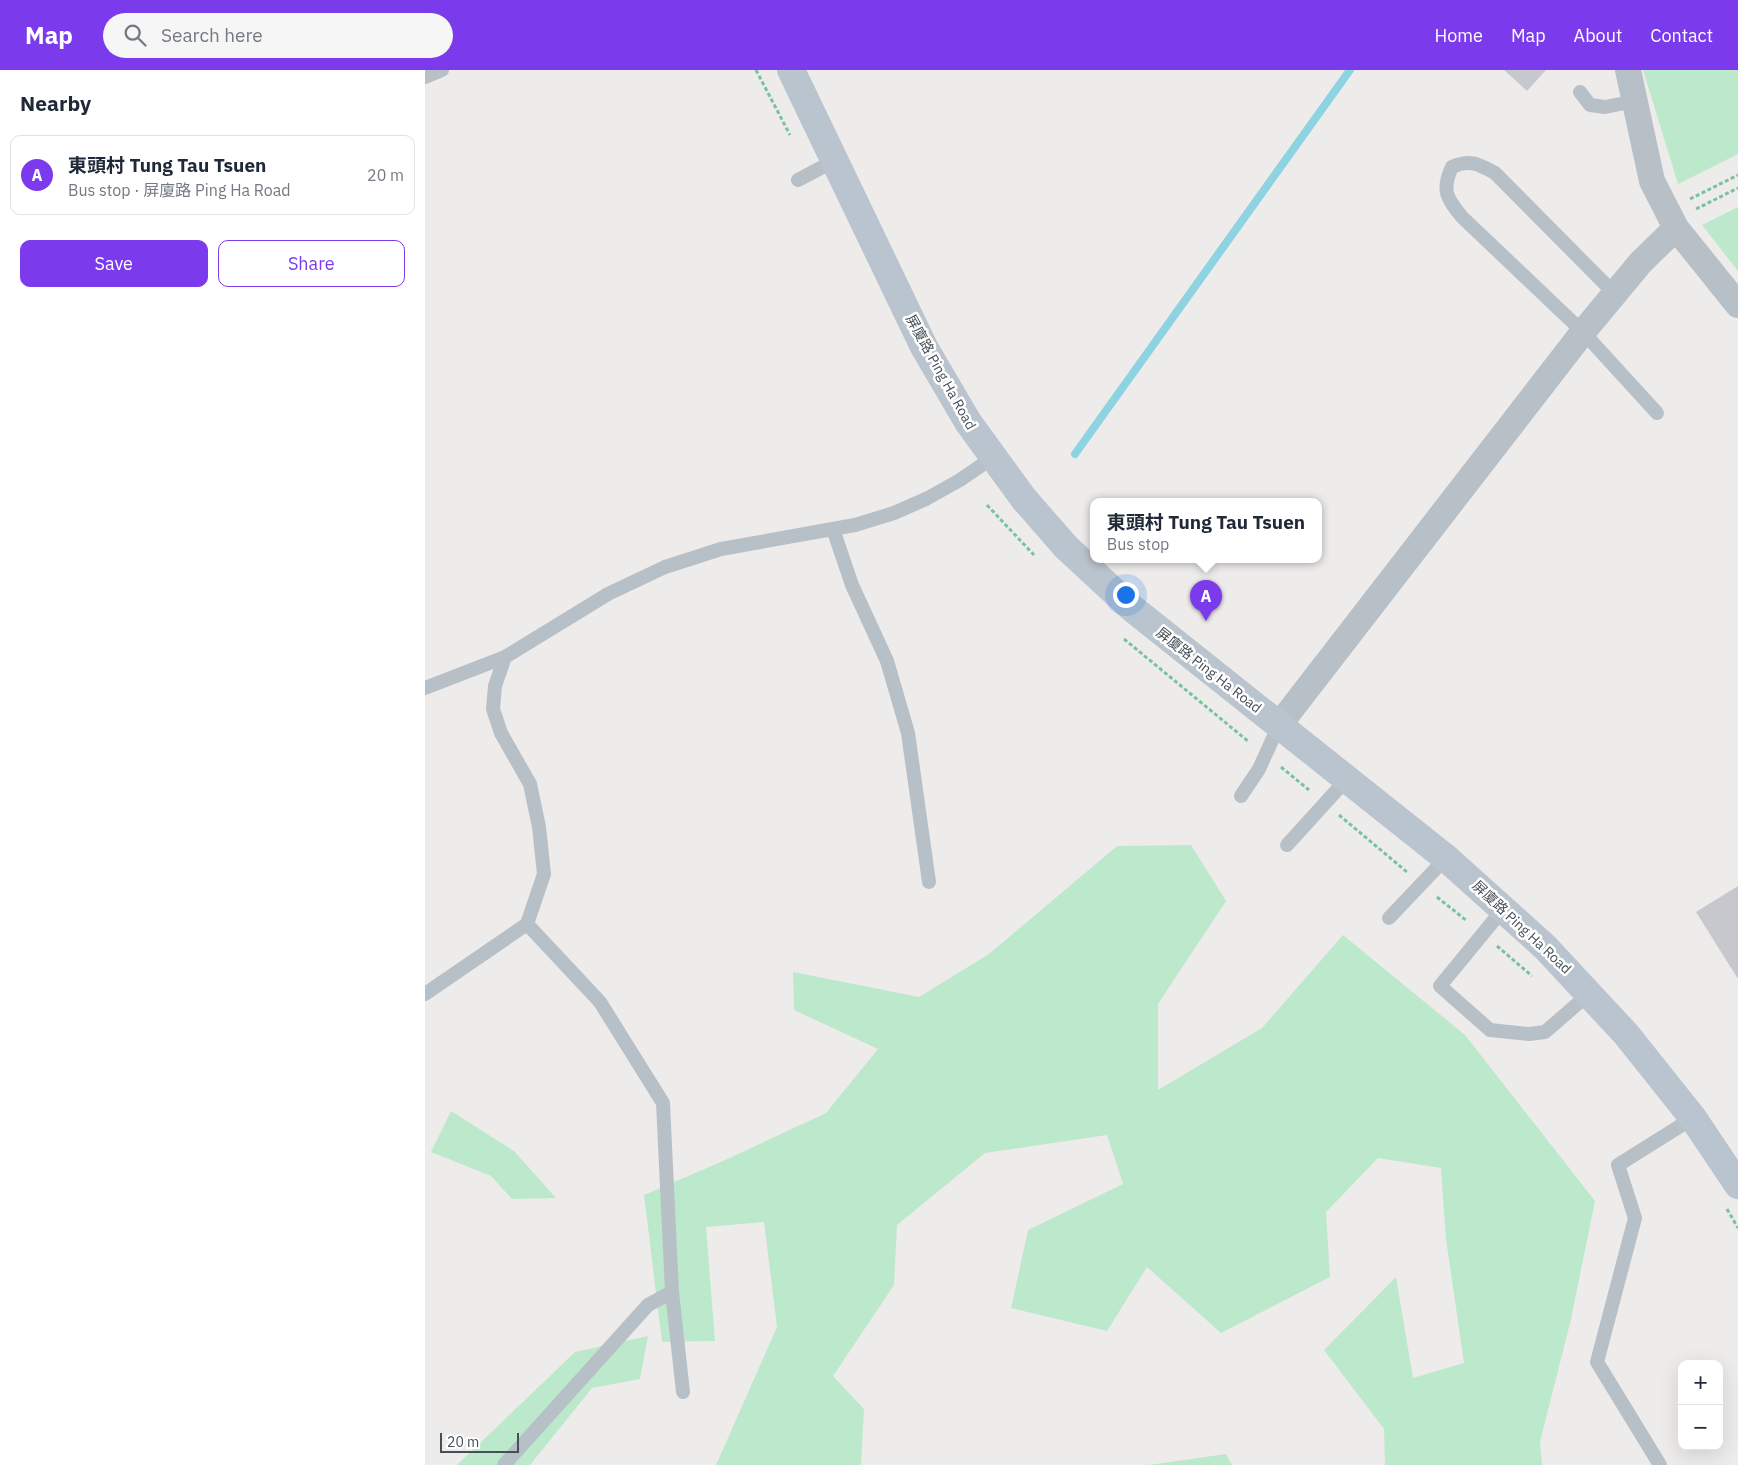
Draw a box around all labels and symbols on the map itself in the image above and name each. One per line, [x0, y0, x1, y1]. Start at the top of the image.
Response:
street label: 屏廈路 Ping Ha Road [902, 311, 980, 433]
pin: A [1190, 580, 1222, 621]
your location [1113, 582, 1139, 608]
street label: 屏廈路 Ping Ha Road [1153, 623, 1265, 717]
street label: 屏廈路 Ping Ha Road [1469, 876, 1575, 978]
scale bar [440, 1430, 519, 1453]

